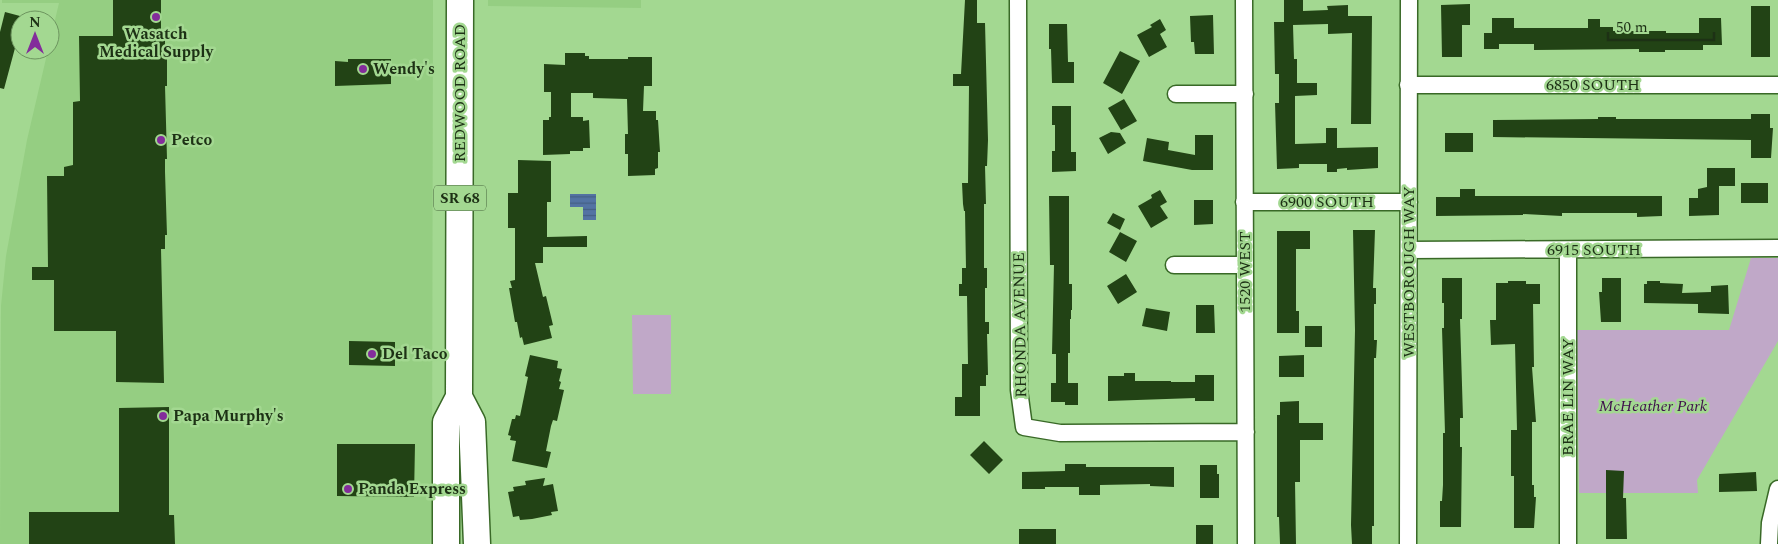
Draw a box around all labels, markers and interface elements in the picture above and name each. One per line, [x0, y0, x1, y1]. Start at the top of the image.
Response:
north arrow [10, 10, 60, 60]
scale bar [1608, 10, 1714, 42]
marker: Wasatch Medical Supply [150, 11, 162, 23]
text: N [29, 12, 41, 33]
text: 50 m [1616, 16, 1648, 39]
place label: Wasatch Medical Supply [99, 22, 214, 64]
street label: REDWOOD ROAD [448, 24, 472, 162]
place label: Wendy's [373, 57, 435, 81]
marker: Wendy's [357, 63, 369, 75]
street label: 6850 SOUTH [1546, 73, 1640, 97]
place label: Petco [171, 128, 212, 152]
marker: Petco [155, 134, 167, 146]
road number: SR 68 [434, 186, 486, 210]
street label: WESTBOROUGH WAY [1397, 186, 1421, 358]
street label: 6900 SOUTH [1280, 190, 1374, 214]
street label: 1520 WEST [1233, 231, 1257, 313]
street label: 6915 SOUTH [1547, 238, 1641, 262]
street label: RHONDA AVENUE [1007, 252, 1033, 398]
street label: BRAE LIN WAY [1556, 338, 1580, 456]
place label: Del Taco [382, 342, 448, 366]
marker: Del Taco [366, 348, 378, 360]
park label: McHeather Park [1599, 394, 1708, 418]
place label: Papa Murphy's [173, 404, 284, 428]
marker: Papa Murphy's [157, 410, 169, 422]
place label: Panda Express [358, 477, 466, 501]
marker: Panda Express [342, 483, 354, 495]

